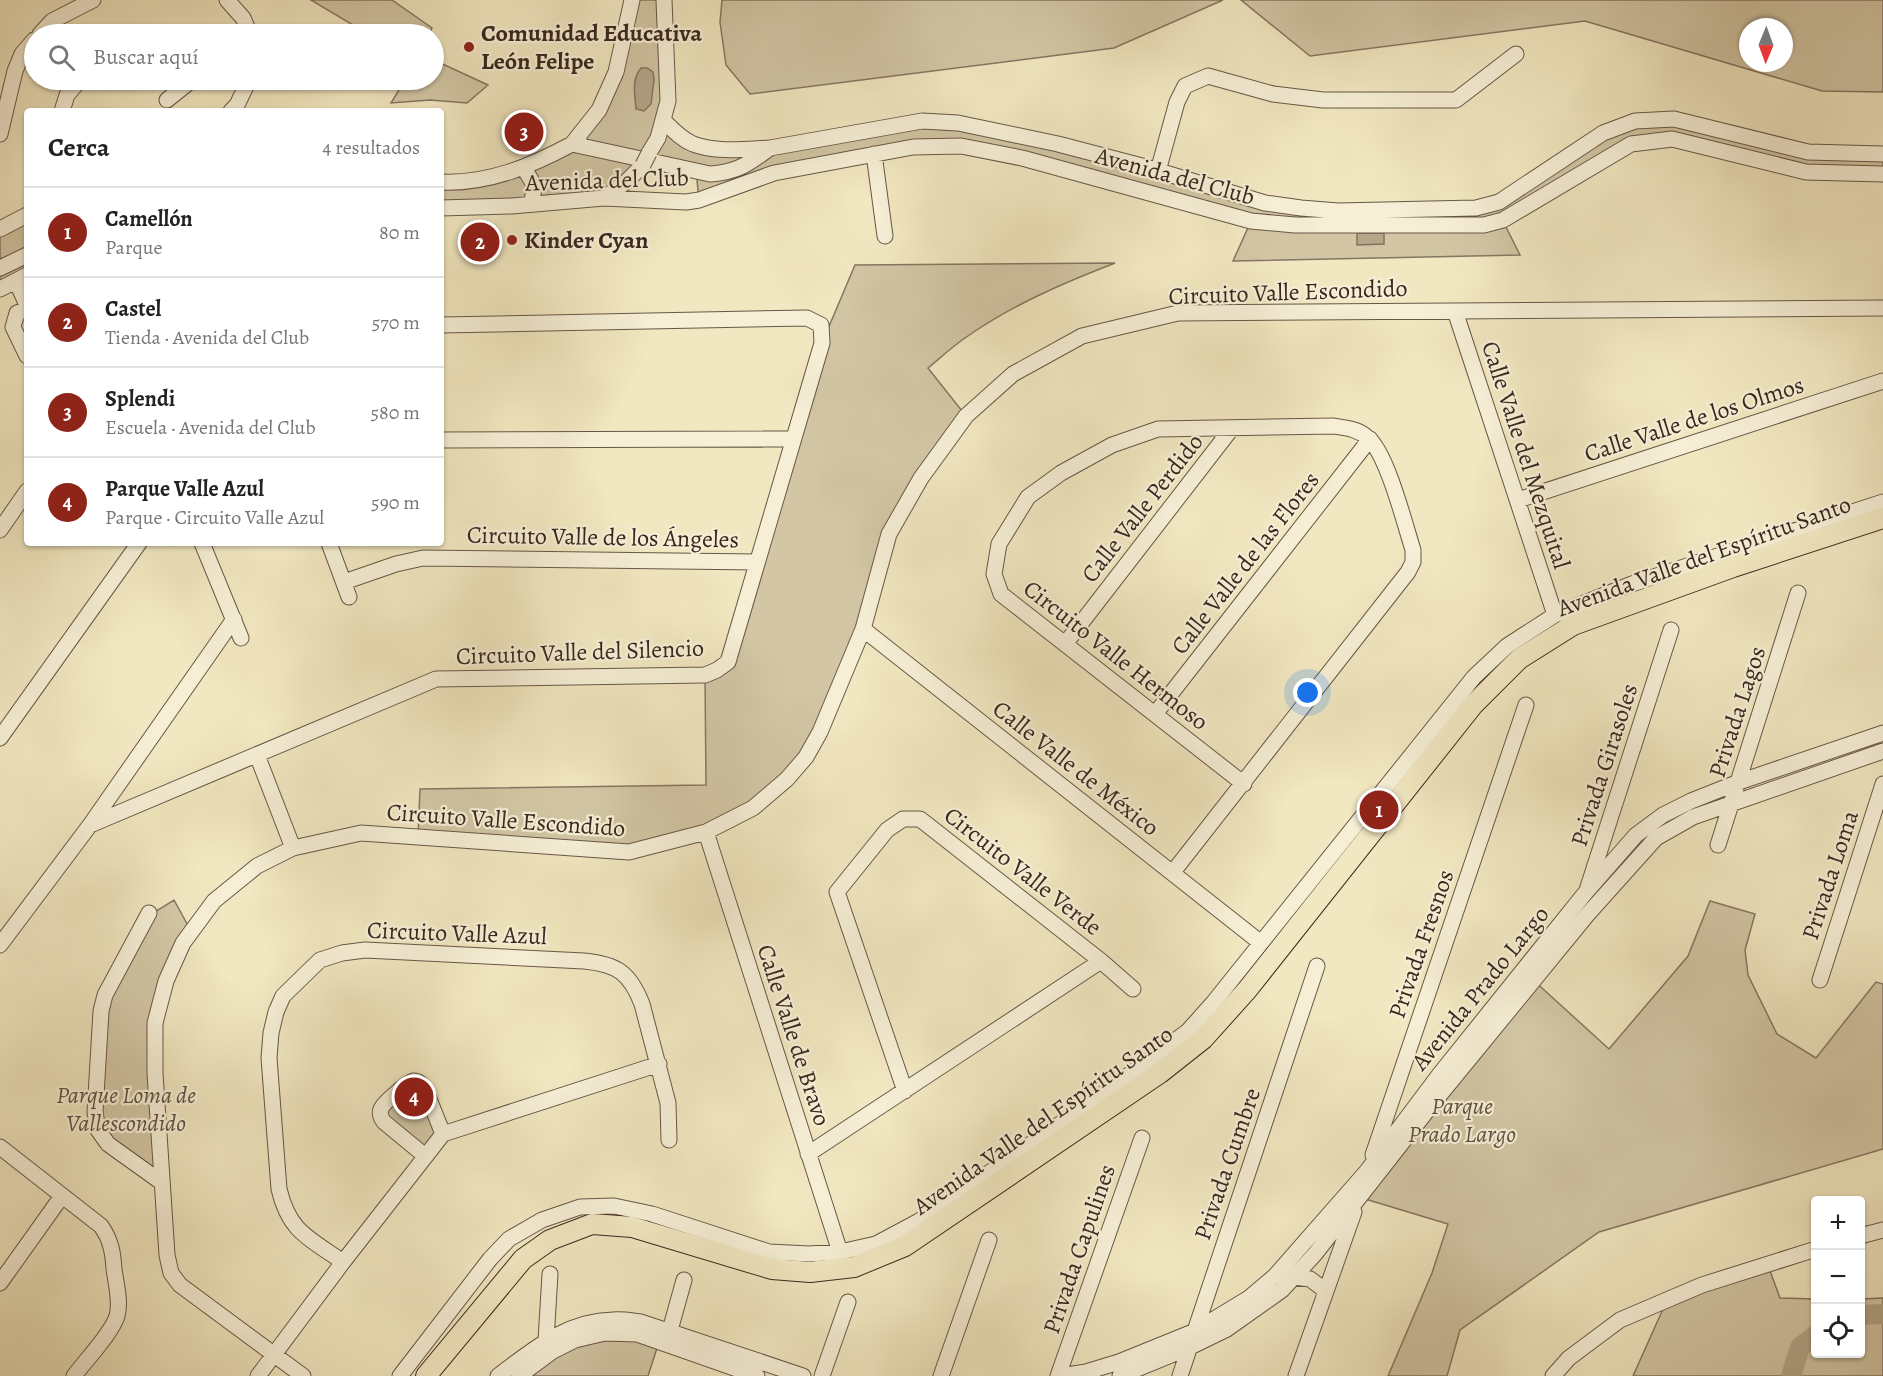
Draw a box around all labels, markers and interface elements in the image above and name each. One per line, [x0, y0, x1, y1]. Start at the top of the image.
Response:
place label: Comunidad Educativa León Felipe [481, 17, 702, 77]
north arrow [1739, 18, 1793, 72]
search box [24, 24, 444, 90]
marker: Comunidad Educativa León Felipe [462, 40, 476, 54]
icon: search [45, 41, 78, 74]
text: Buscar aquí [93, 42, 199, 72]
pin: 3 [504, 110, 544, 154]
text: Cerca [48, 130, 110, 165]
text: 4 resultados [322, 134, 420, 161]
street label: Avenida del Club [1091, 139, 1258, 213]
street label: Avenida del Club [524, 161, 689, 199]
text: Camellón [105, 204, 193, 234]
text: 1 [64, 219, 71, 246]
text: 80 m [379, 219, 420, 246]
pin: 2 [460, 220, 500, 264]
place label: Kinder Cyan [524, 224, 649, 256]
marker: Kinder Cyan [505, 233, 519, 247]
text: Parque [105, 234, 163, 261]
street label: Circuito Valle Escondido [1168, 272, 1408, 312]
text: Castel [105, 294, 161, 324]
text: 2 [63, 309, 72, 336]
text: 570 m [372, 309, 420, 336]
text: Tienda · Avenida del Club [105, 324, 309, 351]
street label: Calle Valle del Mezquital [1474, 337, 1578, 573]
street label: Calle Valle de los Olmos [1580, 368, 1808, 470]
text: Splendi [105, 384, 175, 414]
text: 3 [63, 399, 72, 426]
text: 580 m [370, 399, 420, 426]
text: Escuela · Avenida del Club [105, 414, 316, 441]
street label: Calle Valle Perdido [1074, 427, 1210, 589]
street label: Calle Valle de las Flores [1163, 465, 1327, 661]
text: Parque Valle Azul [105, 474, 264, 504]
street label: Avenida Valle del Espíritu Santo [1552, 488, 1855, 624]
text: 4 [63, 489, 72, 516]
text: 590 m [371, 489, 420, 516]
text: Parque · Circuito Valle Azul [105, 504, 324, 531]
street label: Circuito Valle de los Ángeles [467, 519, 739, 555]
street label: Circuito Valle Hermoso [1017, 573, 1215, 738]
street label: Circuito Valle del Silencio [455, 632, 705, 672]
street label: Privada Lagos [1701, 642, 1773, 782]
your location [1293, 678, 1322, 707]
street label: Privada Girasoles [1563, 679, 1645, 851]
street label: Calle Valle de México [986, 693, 1166, 843]
pin: 1 [1360, 788, 1398, 832]
street label: Circuito Valle Escondido [386, 796, 626, 844]
street label: Circuito Valle Verde [937, 799, 1109, 943]
street label: Privada Loma [1794, 805, 1866, 944]
street label: Privada Fresnos [1381, 865, 1461, 1023]
street label: Avenida Prado Largo [1403, 899, 1556, 1078]
street label: Circuito Valle Azul [367, 914, 548, 952]
street label: Calle Valle de Bravo [750, 940, 838, 1130]
street label: Avenida Valle del Espíritu Santo [906, 1018, 1179, 1223]
pin: 4 [394, 1074, 434, 1120]
park label: Parque Loma de Vallescondido [56, 1079, 196, 1139]
street label: Privada Cumbre [1186, 1084, 1268, 1244]
park label: Parque Prado Largo [1408, 1090, 1516, 1150]
street label: Privada Capulines [1035, 1160, 1123, 1338]
map controls [1811, 1196, 1865, 1358]
button: + [1811, 1196, 1865, 1250]
button: − [1811, 1250, 1865, 1304]
button: locate [1811, 1304, 1865, 1358]

